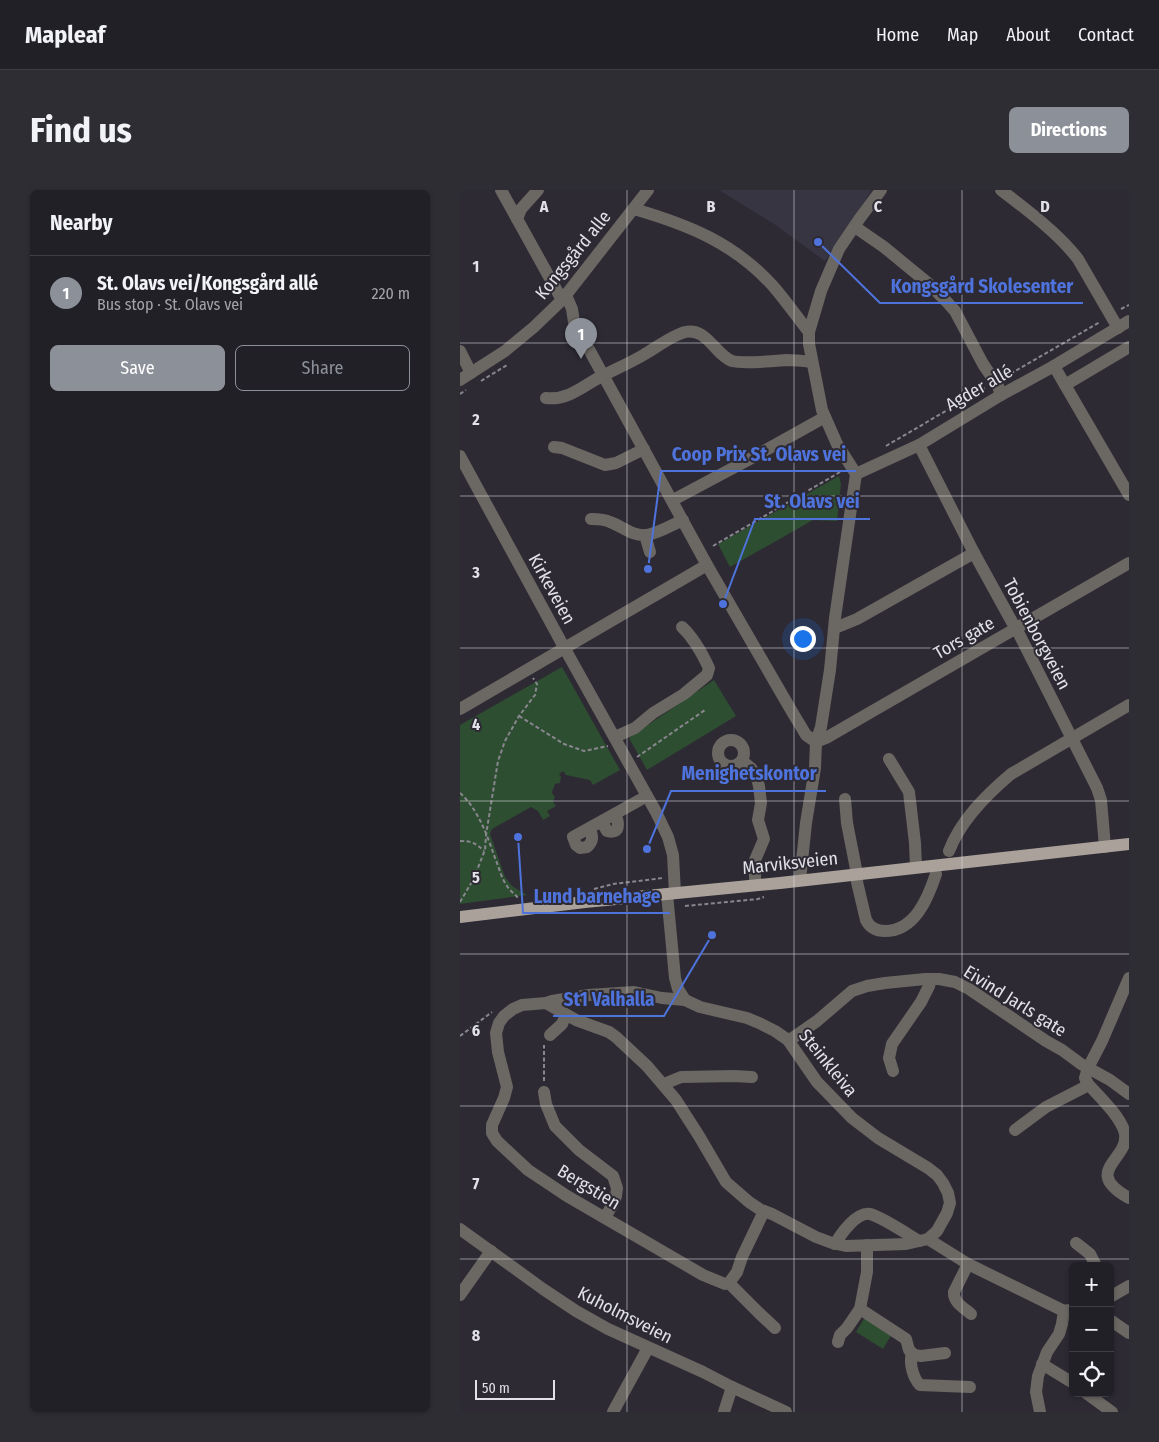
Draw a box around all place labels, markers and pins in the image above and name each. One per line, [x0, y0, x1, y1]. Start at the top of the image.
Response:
callout: Kongsgård Skolesenter [880, 269, 1083, 303]
pin: 1 [565, 318, 597, 359]
callout: Coop Prix St. Olavs vei [661, 437, 856, 471]
callout: St. Olavs vei [755, 485, 870, 519]
callout: Menighetskontor [671, 757, 826, 791]
callout: Lund barnehage [523, 879, 670, 913]
callout: St1 Valhalla [553, 982, 664, 1016]

